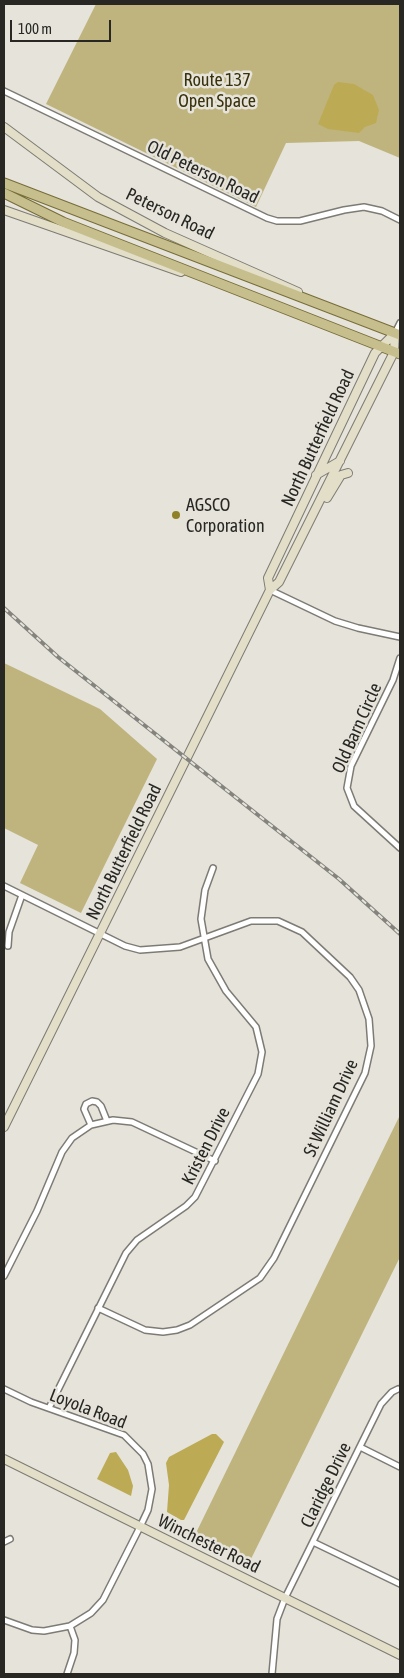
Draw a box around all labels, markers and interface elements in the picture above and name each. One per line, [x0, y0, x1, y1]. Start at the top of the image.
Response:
scale bar [12, 10, 114, 42]
text: 100 m [18, 20, 52, 37]
park label: Route 137 Open Space [178, 69, 256, 112]
street label: Old Peterson Road [144, 136, 262, 208]
street label: Peterson Road [122, 183, 218, 245]
street label: North Butterfield Road [277, 366, 359, 510]
place label: AGSCO Corporation [186, 494, 265, 536]
marker: AGSCO Corporation [170, 509, 182, 521]
street label: Old Barn Circle [328, 680, 386, 776]
street label: North Butterfield Road [82, 781, 166, 923]
street label: St William Drive [299, 1056, 363, 1160]
street label: Kristen Drive [177, 1104, 235, 1188]
street label: Loyola Road [46, 1384, 130, 1434]
street label: Claridge Drive [296, 1439, 356, 1531]
street label: Winchester Road [154, 1510, 264, 1578]

